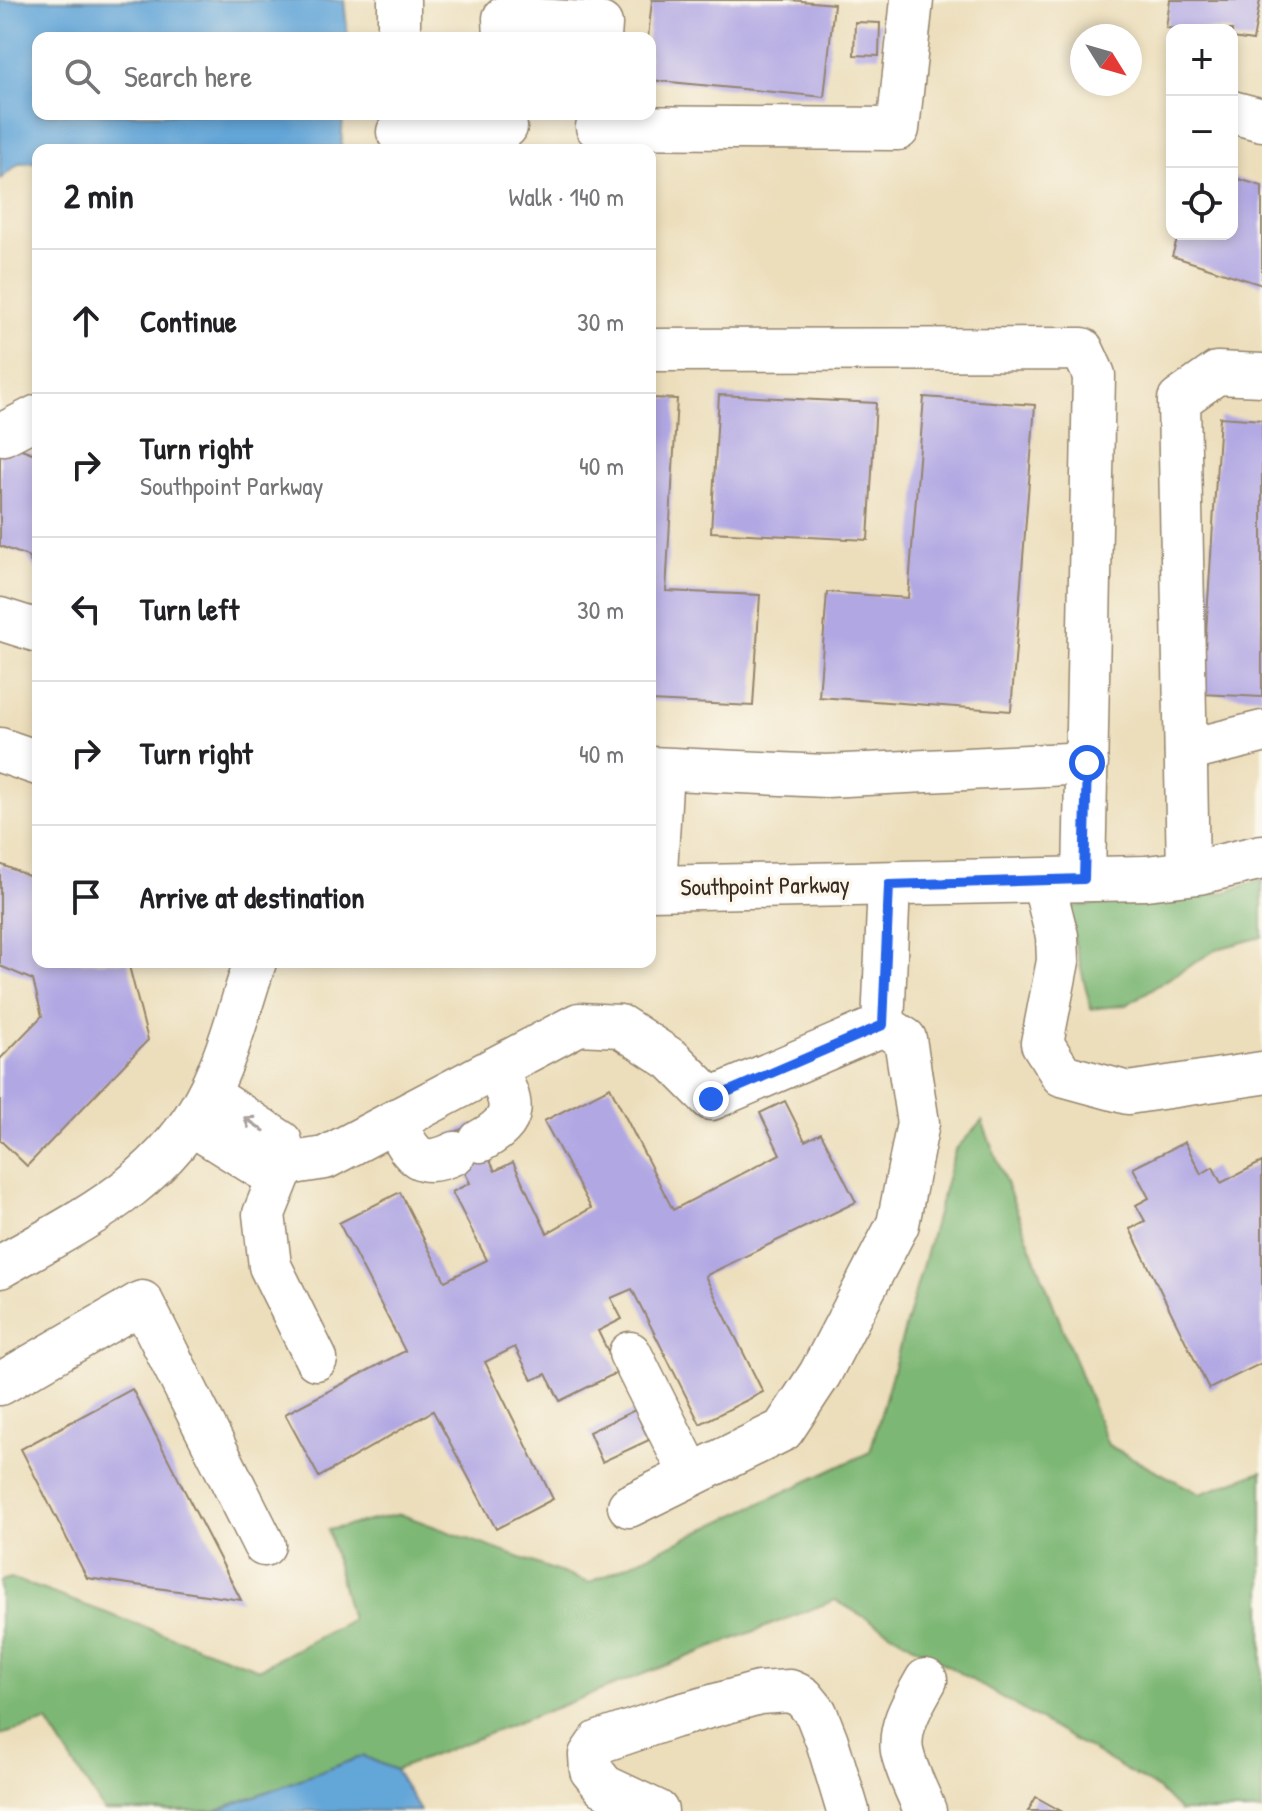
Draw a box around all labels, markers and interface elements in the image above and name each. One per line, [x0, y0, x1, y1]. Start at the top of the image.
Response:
north arrow [1070, 24, 1142, 96]
map controls [1166, 24, 1238, 240]
button: + [1166, 24, 1238, 96]
search box [32, 32, 656, 120]
icon: search [60, 54, 104, 98]
text: Search here [124, 56, 252, 96]
button: − [1166, 96, 1238, 168]
button: locate [1166, 168, 1238, 240]
text: 2 min [64, 173, 134, 219]
text: Walk · 140 m [508, 179, 624, 214]
icon: ahead [64, 299, 108, 343]
text: Continue [140, 301, 237, 341]
text: 30 m [577, 304, 624, 339]
text: Turn right [140, 428, 253, 468]
icon: right [64, 443, 108, 487]
text: 40 m [579, 448, 624, 483]
text: Southpoint Parkway [140, 468, 324, 503]
icon: left [64, 587, 108, 631]
text: Turn left [140, 589, 239, 629]
text: 30 m [577, 592, 624, 627]
icon: right [64, 731, 108, 775]
text: Turn right [140, 733, 253, 773]
text: 40 m [579, 736, 624, 771]
route start [1069, 745, 1105, 781]
street label: Southpoint Parkway [680, 868, 850, 902]
icon: arrive [64, 875, 108, 919]
text: Arrive at destination [140, 877, 365, 917]
route end [693, 1081, 729, 1117]
one-way arrow [243, 1116, 265, 1132]

